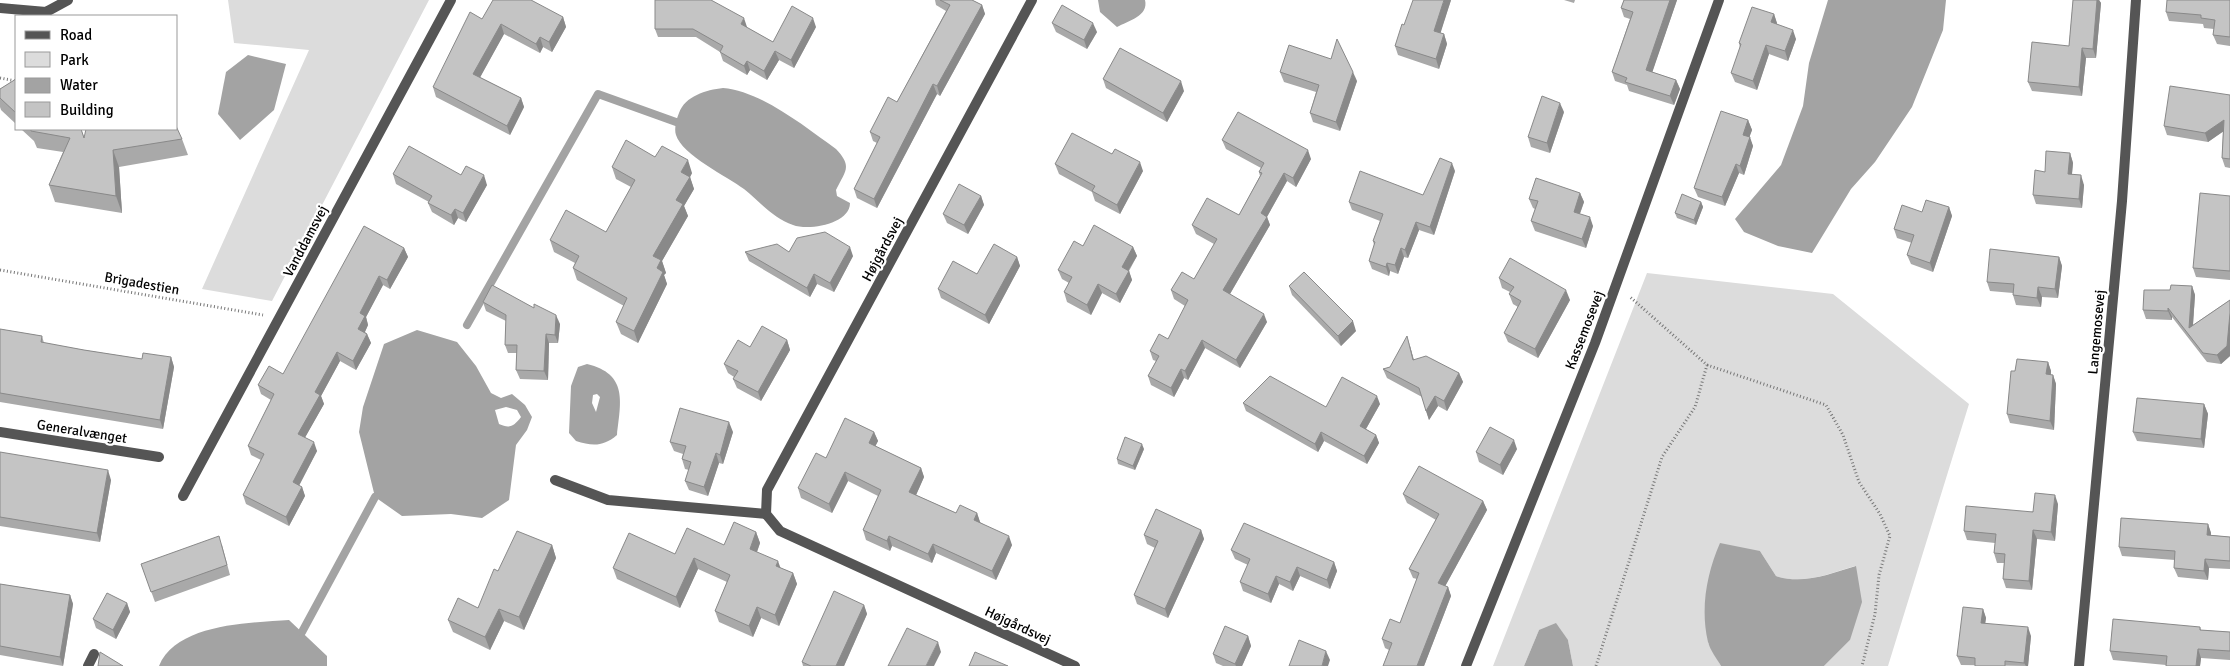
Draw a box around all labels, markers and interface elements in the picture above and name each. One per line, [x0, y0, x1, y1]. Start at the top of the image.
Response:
legend [15, 15, 178, 130]
text: Road [60, 26, 92, 44]
text: Park [60, 51, 89, 69]
text: Water [60, 76, 98, 94]
text: Building [60, 101, 114, 119]
street label: Vanddamsvej [280, 203, 331, 280]
street label: Højgårdsvej [858, 214, 907, 284]
street label: Brigadestien [103, 269, 181, 298]
street label: Kassemosevej [1562, 288, 1607, 372]
street label: Langemosevej [2084, 289, 2109, 375]
street label: Generalvænget [36, 416, 128, 447]
street label: Højgårdsvej [982, 603, 1053, 648]

